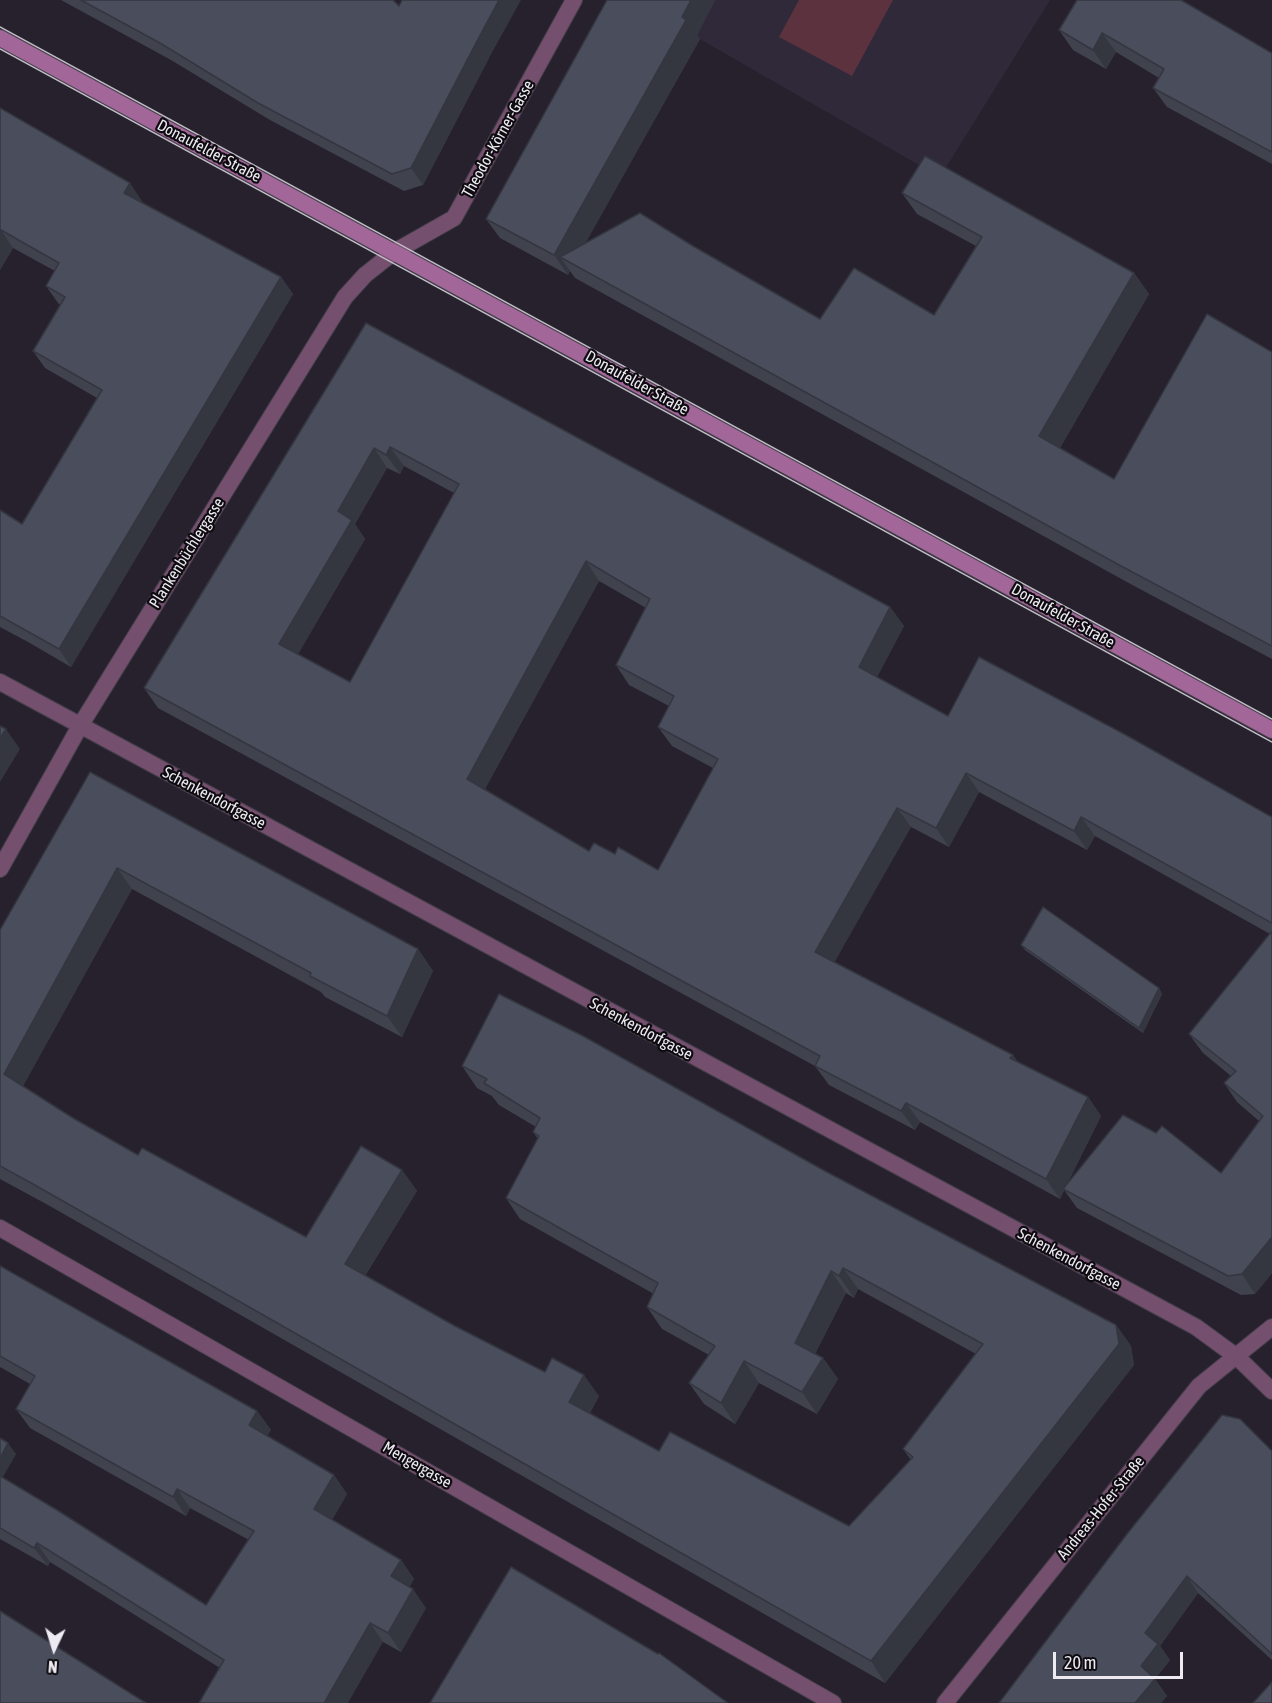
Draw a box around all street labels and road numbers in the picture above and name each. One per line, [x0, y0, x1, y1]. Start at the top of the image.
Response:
street label: Theodor-Körner-Gasse [458, 77, 538, 201]
street label: Donaufelder Straße [154, 116, 264, 186]
street label: Donaufelder Straße [582, 347, 692, 419]
street label: Plankenbüchlergasse [145, 494, 229, 612]
street label: Donaufelder Straße [1008, 580, 1118, 652]
street label: Schenkendorfgasse [159, 763, 269, 833]
street label: Schenkendorfgasse [586, 994, 696, 1064]
street label: Schenkendorfgasse [1014, 1224, 1124, 1294]
street label: Mengergasse [379, 1438, 455, 1492]
street label: Andreas-Hofer-Straße [1053, 1452, 1149, 1564]

